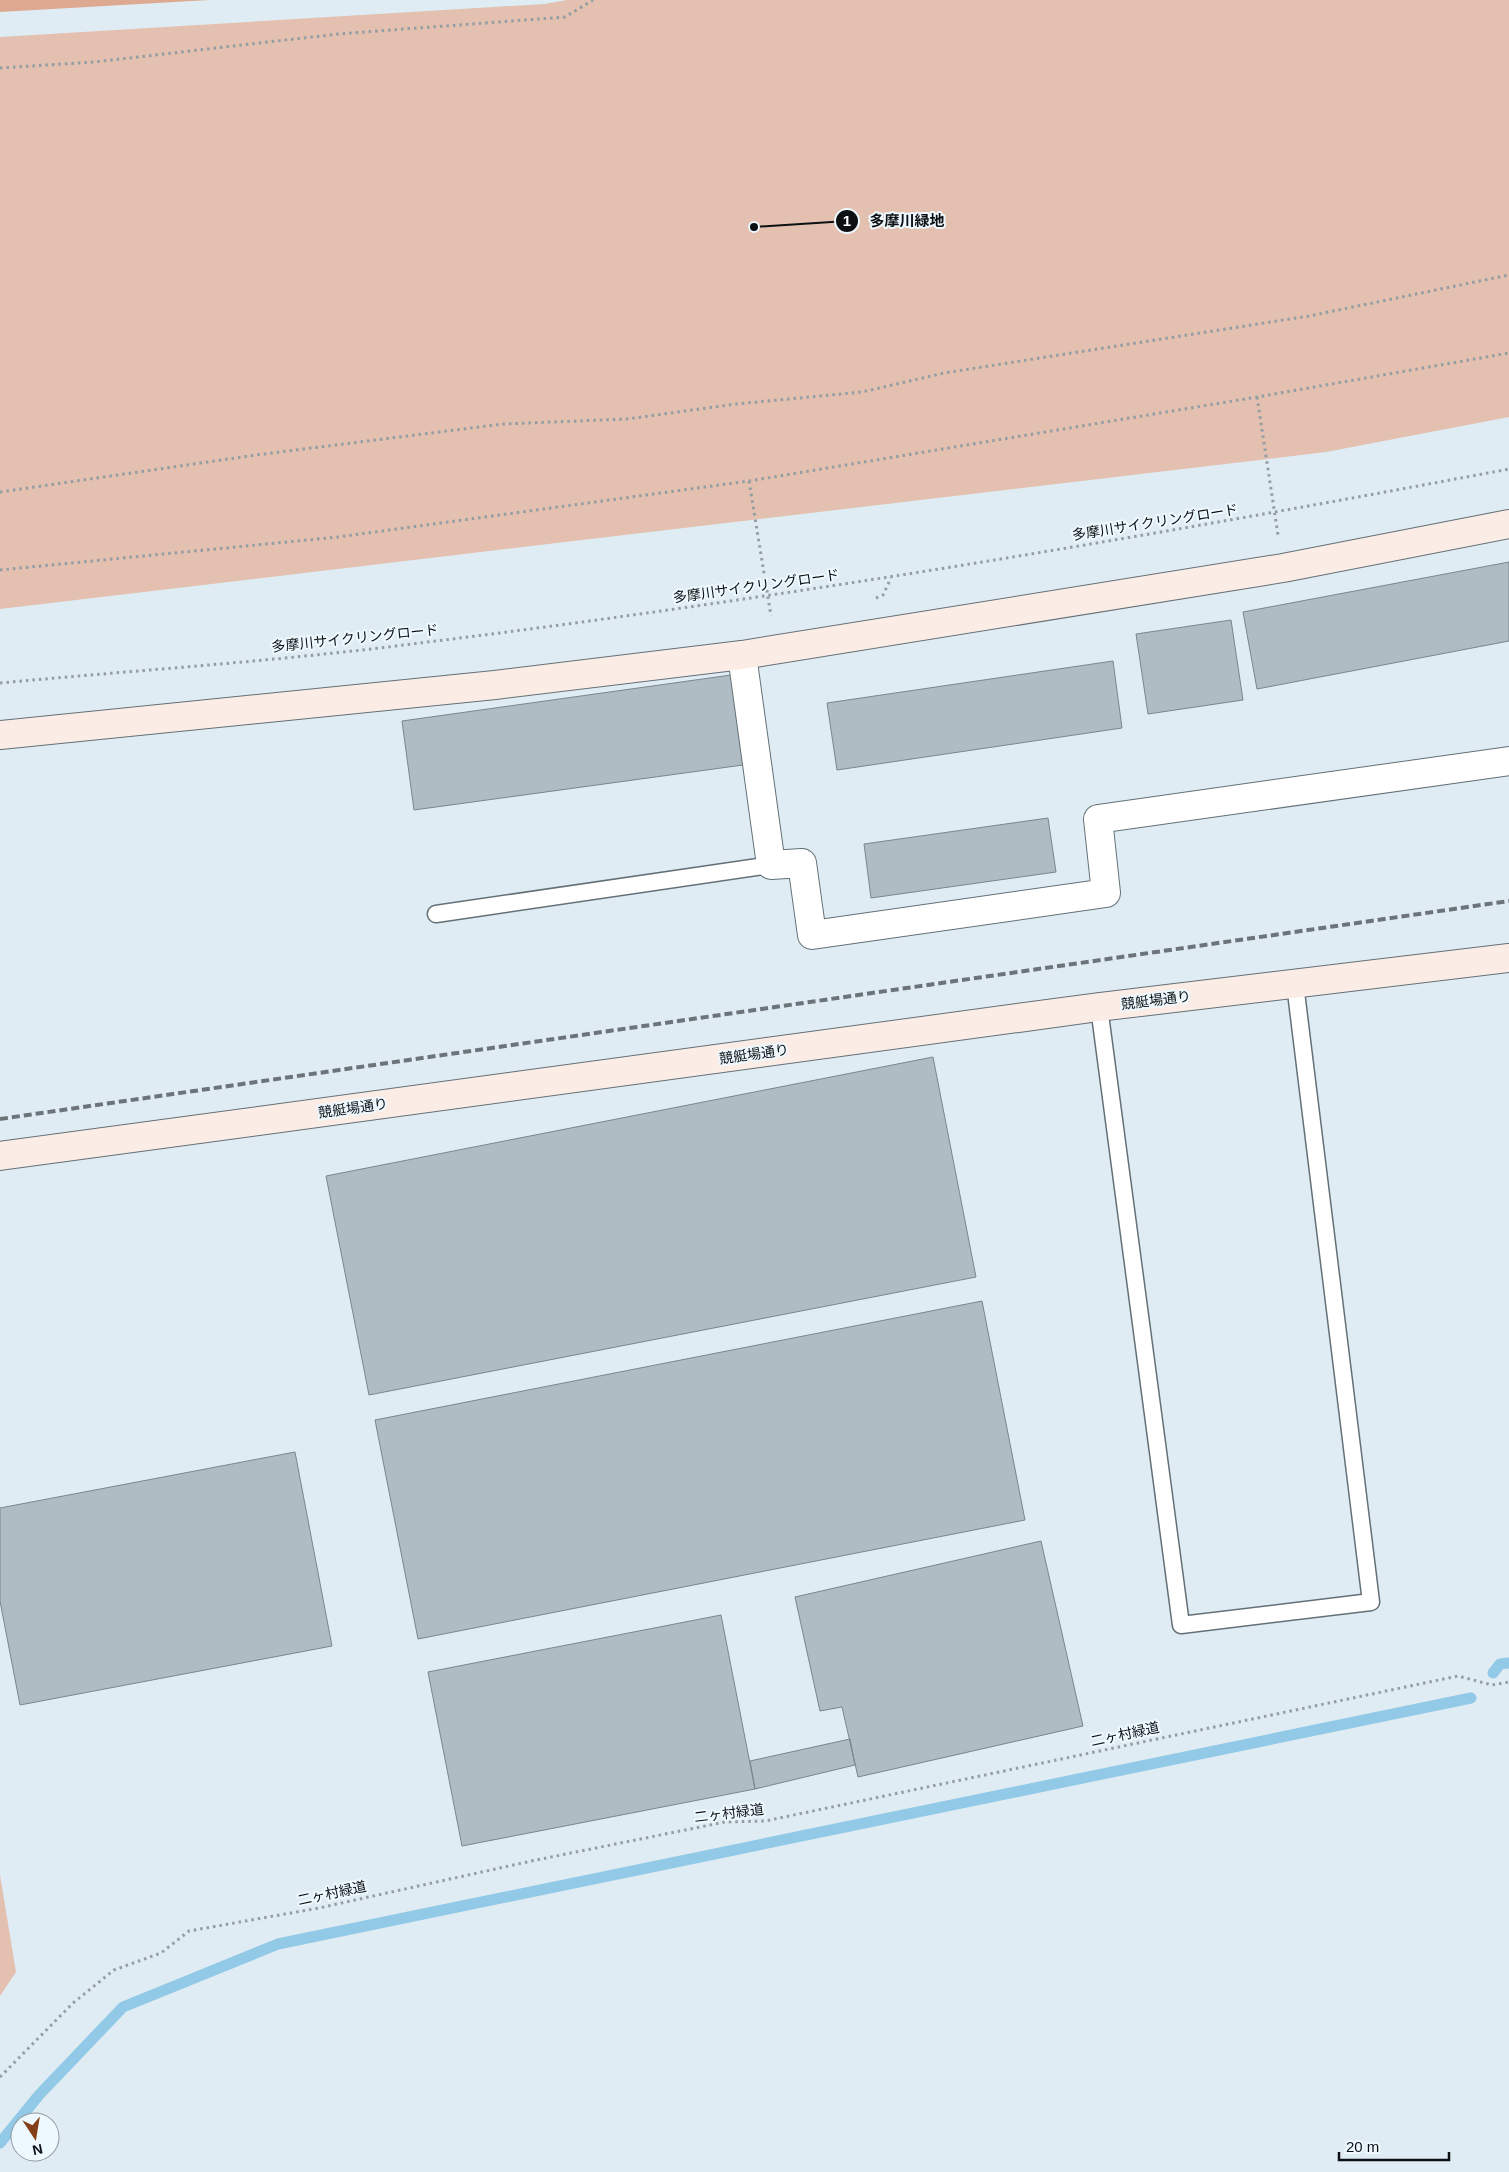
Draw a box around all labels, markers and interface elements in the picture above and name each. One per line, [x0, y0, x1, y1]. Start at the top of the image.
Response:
callout: 多摩川緑地 [834, 206, 954, 236]
text: 1 [843, 212, 851, 229]
text: 多摩川緑地 [869, 212, 945, 229]
street label: 多摩川サイクリングロード [1071, 501, 1239, 543]
street label: 多摩川サイクリングロード [672, 566, 840, 606]
street label: 多摩川サイクリングロード [271, 621, 439, 655]
street label: 競艇場通り [1120, 988, 1192, 1012]
street label: 競艇場通り [718, 1041, 790, 1067]
street label: 競艇場通り [317, 1095, 389, 1121]
street label: 二ヶ村緑道 [1089, 1719, 1161, 1749]
street label: 二ヶ村緑道 [693, 1801, 765, 1825]
street label: 二ヶ村緑道 [296, 1878, 368, 1908]
north arrow [10, 2112, 60, 2162]
scale bar [1339, 2130, 1449, 2162]
text: 20 m [1346, 2138, 1379, 2155]
text: N [31, 2141, 44, 2159]

